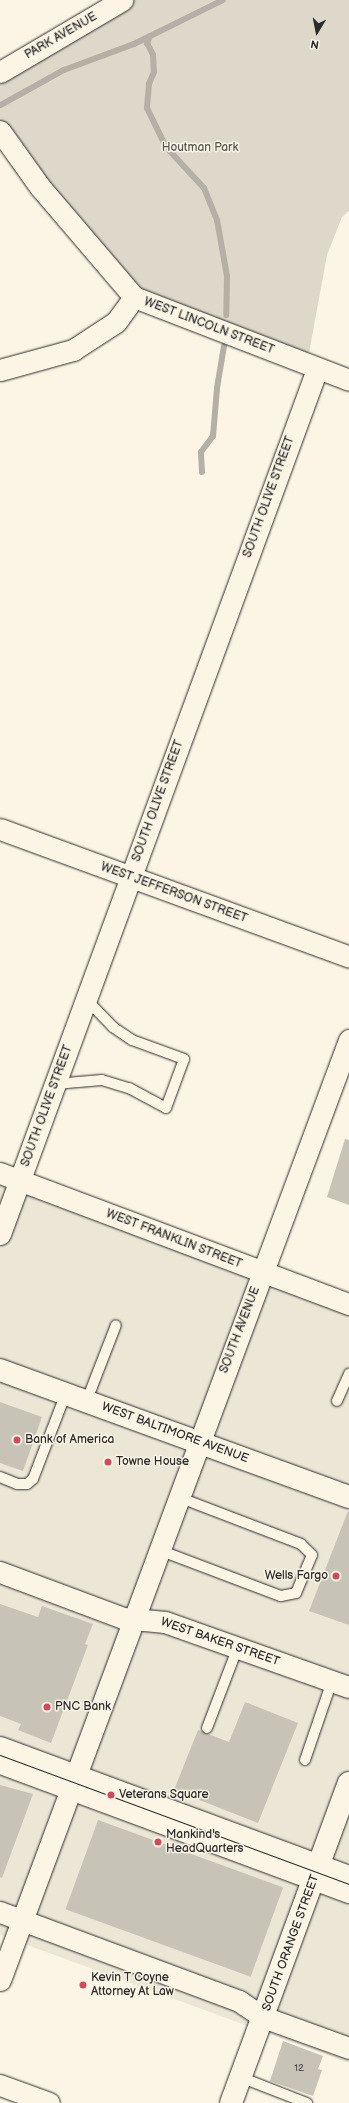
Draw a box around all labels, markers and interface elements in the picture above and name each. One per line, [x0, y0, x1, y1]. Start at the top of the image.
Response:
street label: PARK AVENUE [22, 10, 100, 62]
north arrow [297, 12, 337, 52]
text: N [310, 37, 320, 51]
park label: Houtman Park [162, 141, 238, 155]
street label: WEST LINCOLN STREET [142, 294, 276, 358]
street label: SOUTH OLIVE STREET [240, 434, 298, 560]
street label: SOUTH OLIVE STREET [129, 738, 187, 864]
street label: WEST JEFFERSON STREET [98, 860, 250, 926]
street label: SOUTH OLIVE STREET [18, 1043, 76, 1169]
street label: WEST FRANKLIN STREET [104, 1206, 244, 1272]
street label: SOUTH AVENUE [217, 1285, 263, 1375]
street label: WEST BALTIMORE AVENUE [100, 1400, 250, 1466]
place label: Bank of America [25, 1433, 114, 1447]
marker: Bank of America [12, 1435, 22, 1445]
place label: Towne House [116, 1455, 189, 1469]
marker: Towne House [103, 1457, 113, 1467]
place label: Wells Fargo [265, 1569, 328, 1583]
marker: Wells Fargo [331, 1571, 341, 1581]
street label: WEST BAKER STREET [159, 1615, 281, 1669]
place label: PNC Bank [55, 1700, 111, 1714]
marker: PNC Bank [42, 1702, 52, 1712]
place label: Veterans Square [119, 1788, 209, 1802]
marker: Veterans Square [106, 1790, 116, 1800]
place label: Mankind's HeadQuarters [166, 1828, 244, 1856]
marker: Mankind's HeadQuarters [153, 1837, 163, 1847]
street label: SOUTH ORANGE STREET [260, 1873, 322, 2013]
place label: Kevin T Coyne Attorney At Law [91, 1971, 175, 1999]
marker: Kevin T Coyne Attorney At Law [78, 1980, 88, 1990]
house number: 12 [294, 2063, 304, 2075]

